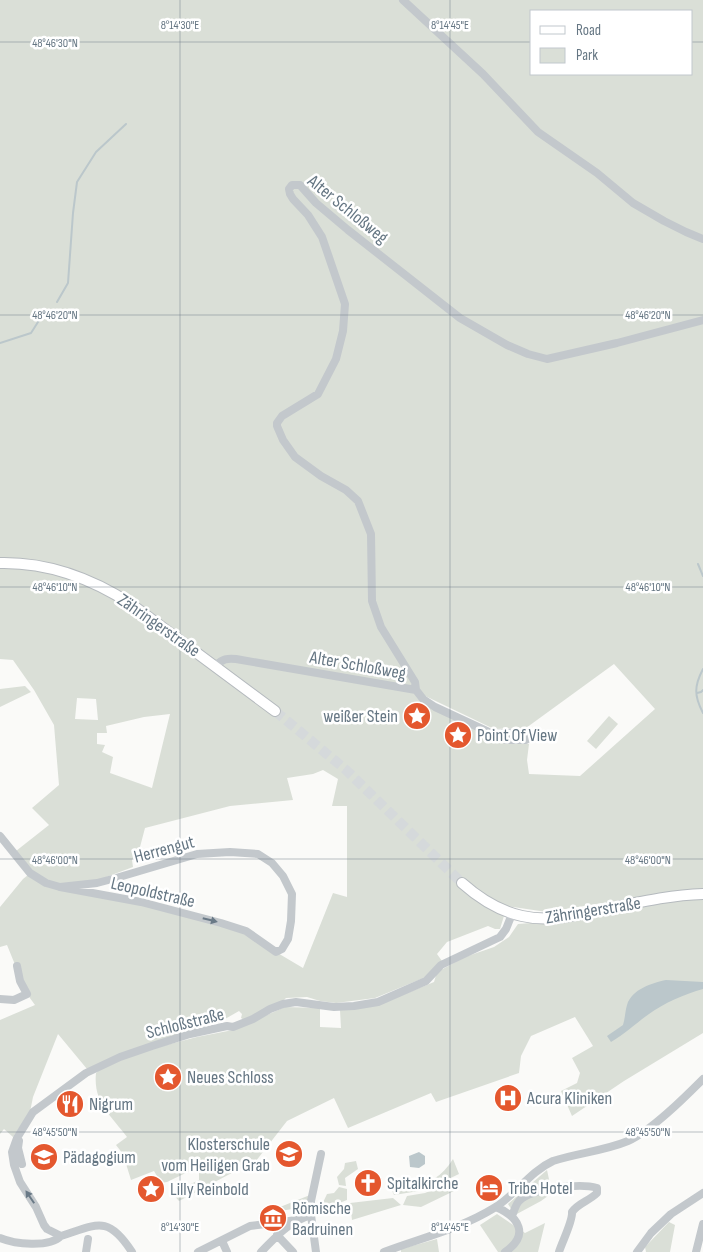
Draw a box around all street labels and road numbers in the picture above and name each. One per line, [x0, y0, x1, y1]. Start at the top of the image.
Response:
street label: Alter Schloßweg [303, 170, 392, 248]
street label: Zähringerstraße [113, 589, 204, 662]
street label: Alter Schloßweg [307, 647, 408, 684]
street label: Herrengut [132, 831, 197, 868]
street label: Leopoldstraße [109, 873, 197, 912]
street label: Zähringerstraße [544, 893, 642, 928]
street label: Schloßstraße [144, 1004, 226, 1043]

